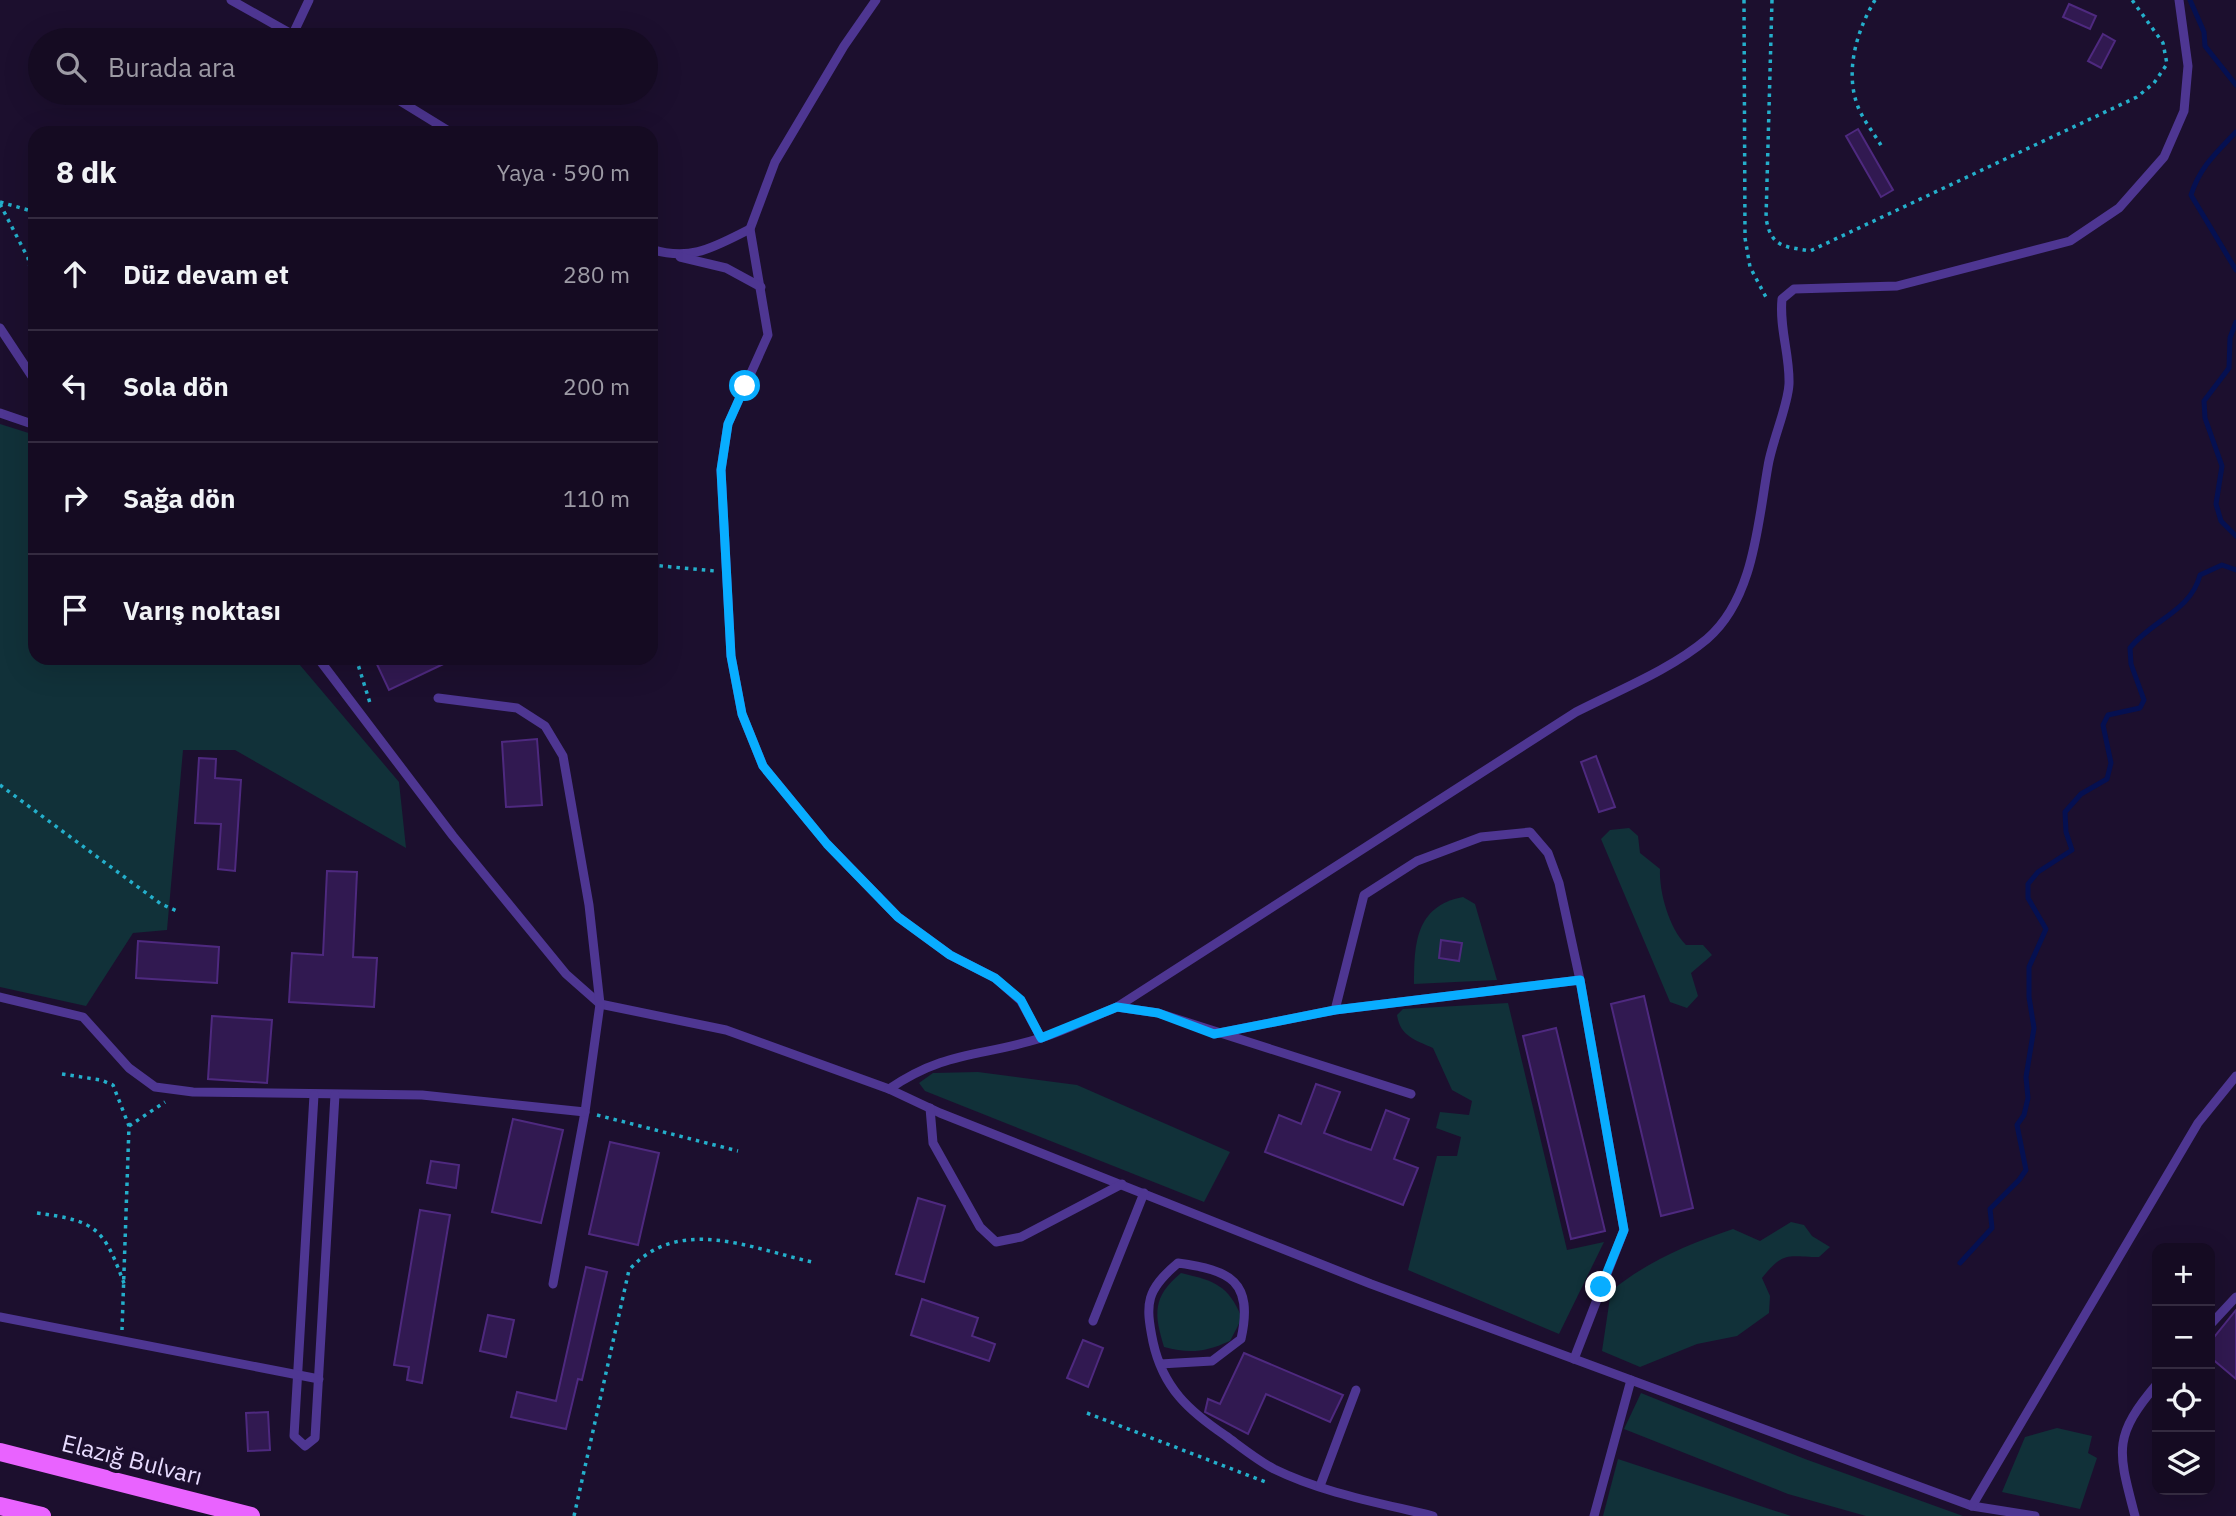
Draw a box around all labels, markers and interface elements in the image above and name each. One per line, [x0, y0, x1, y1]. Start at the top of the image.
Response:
search box [28, 28, 658, 105]
icon: search [52, 48, 90, 86]
text: Burada ara [108, 50, 235, 84]
text: 8 dk [56, 152, 117, 191]
text: Yaya · 590 m [497, 157, 630, 187]
icon: ahead [56, 255, 94, 293]
text: Düz devam et [123, 257, 289, 291]
text: 280 m [563, 259, 630, 289]
icon: left [56, 367, 94, 405]
text: Sola dön [123, 369, 229, 403]
route start [729, 370, 760, 401]
text: 200 m [563, 371, 630, 401]
icon: right [56, 479, 94, 517]
text: Sağa dön [123, 481, 235, 515]
text: 110 m [563, 483, 630, 513]
icon: arrive [56, 591, 94, 629]
text: Varış noktası [123, 593, 281, 627]
map controls [2152, 1243, 2215, 1495]
button: + [2152, 1243, 2215, 1306]
route end [1585, 1271, 1616, 1302]
button: − [2152, 1306, 2215, 1369]
button: locate [2152, 1369, 2215, 1432]
street label: Elazığ Bulvarı [59, 1426, 206, 1492]
button: layers [2152, 1432, 2215, 1495]

